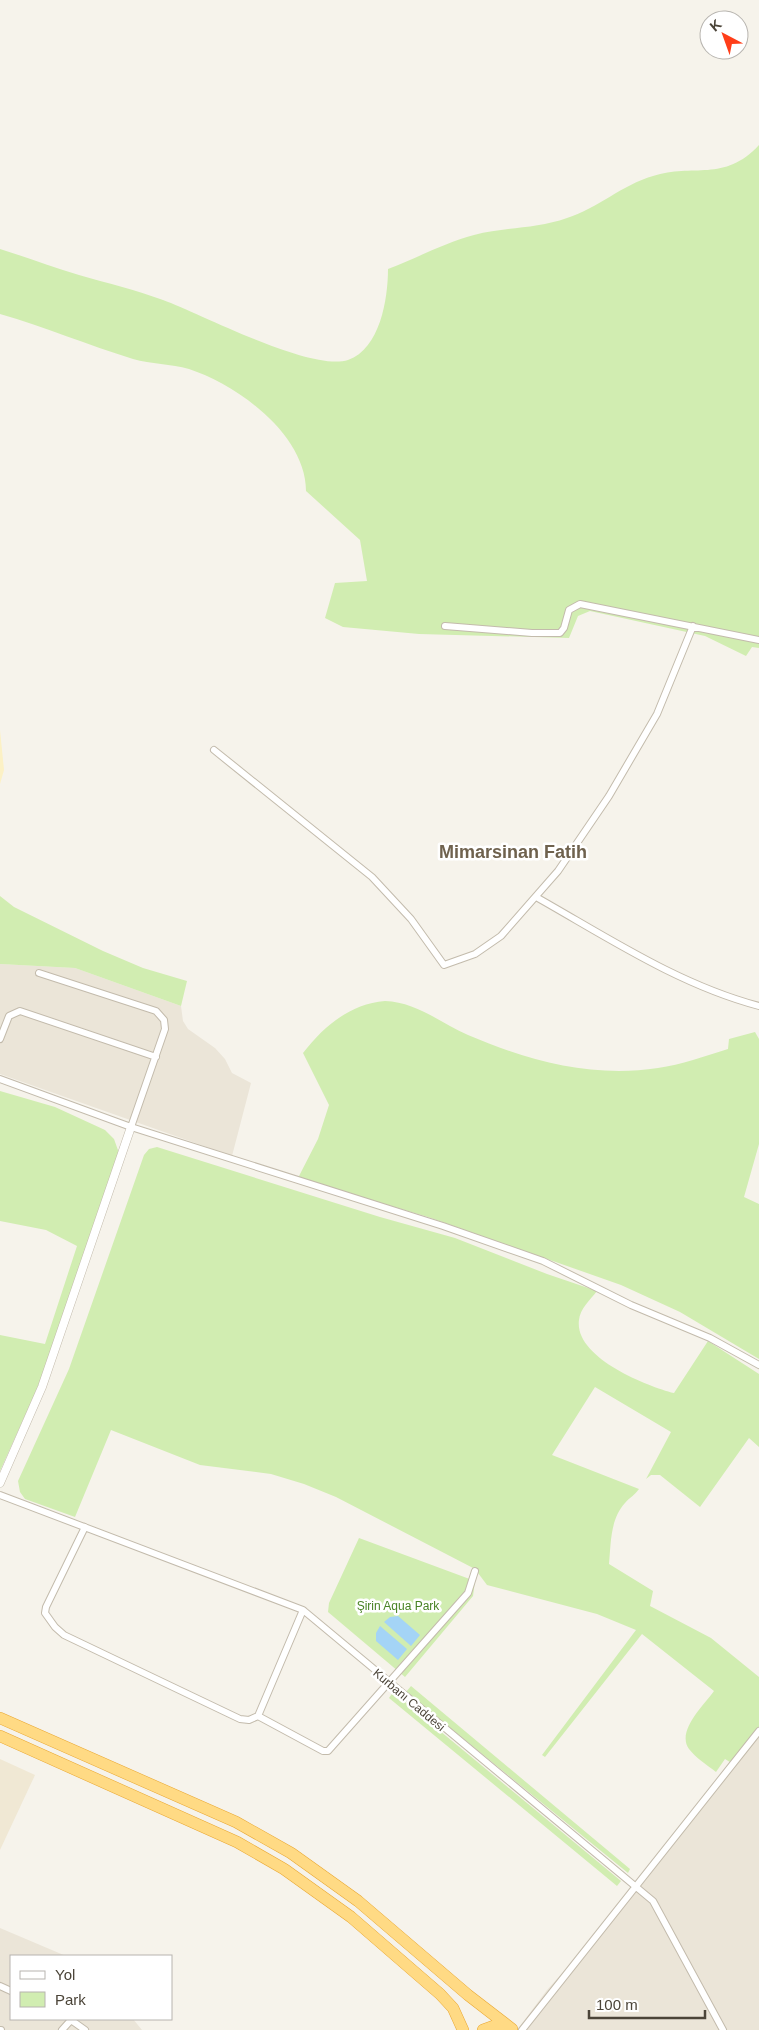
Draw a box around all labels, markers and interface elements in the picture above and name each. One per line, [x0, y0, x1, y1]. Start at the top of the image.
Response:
north arrow [699, 10, 749, 60]
text: K [706, 16, 725, 35]
district label: Mimarsinan Fatih [439, 842, 587, 862]
park label: Şirin Aqua Park [357, 1599, 440, 1613]
street label: Kurbanı Caddesi [370, 1666, 448, 1734]
legend [10, 1955, 172, 2020]
text: Yol [55, 1966, 75, 1983]
scale bar [589, 1988, 705, 2020]
text: Park [55, 1991, 86, 2008]
text: 100 m [596, 1996, 638, 2013]

